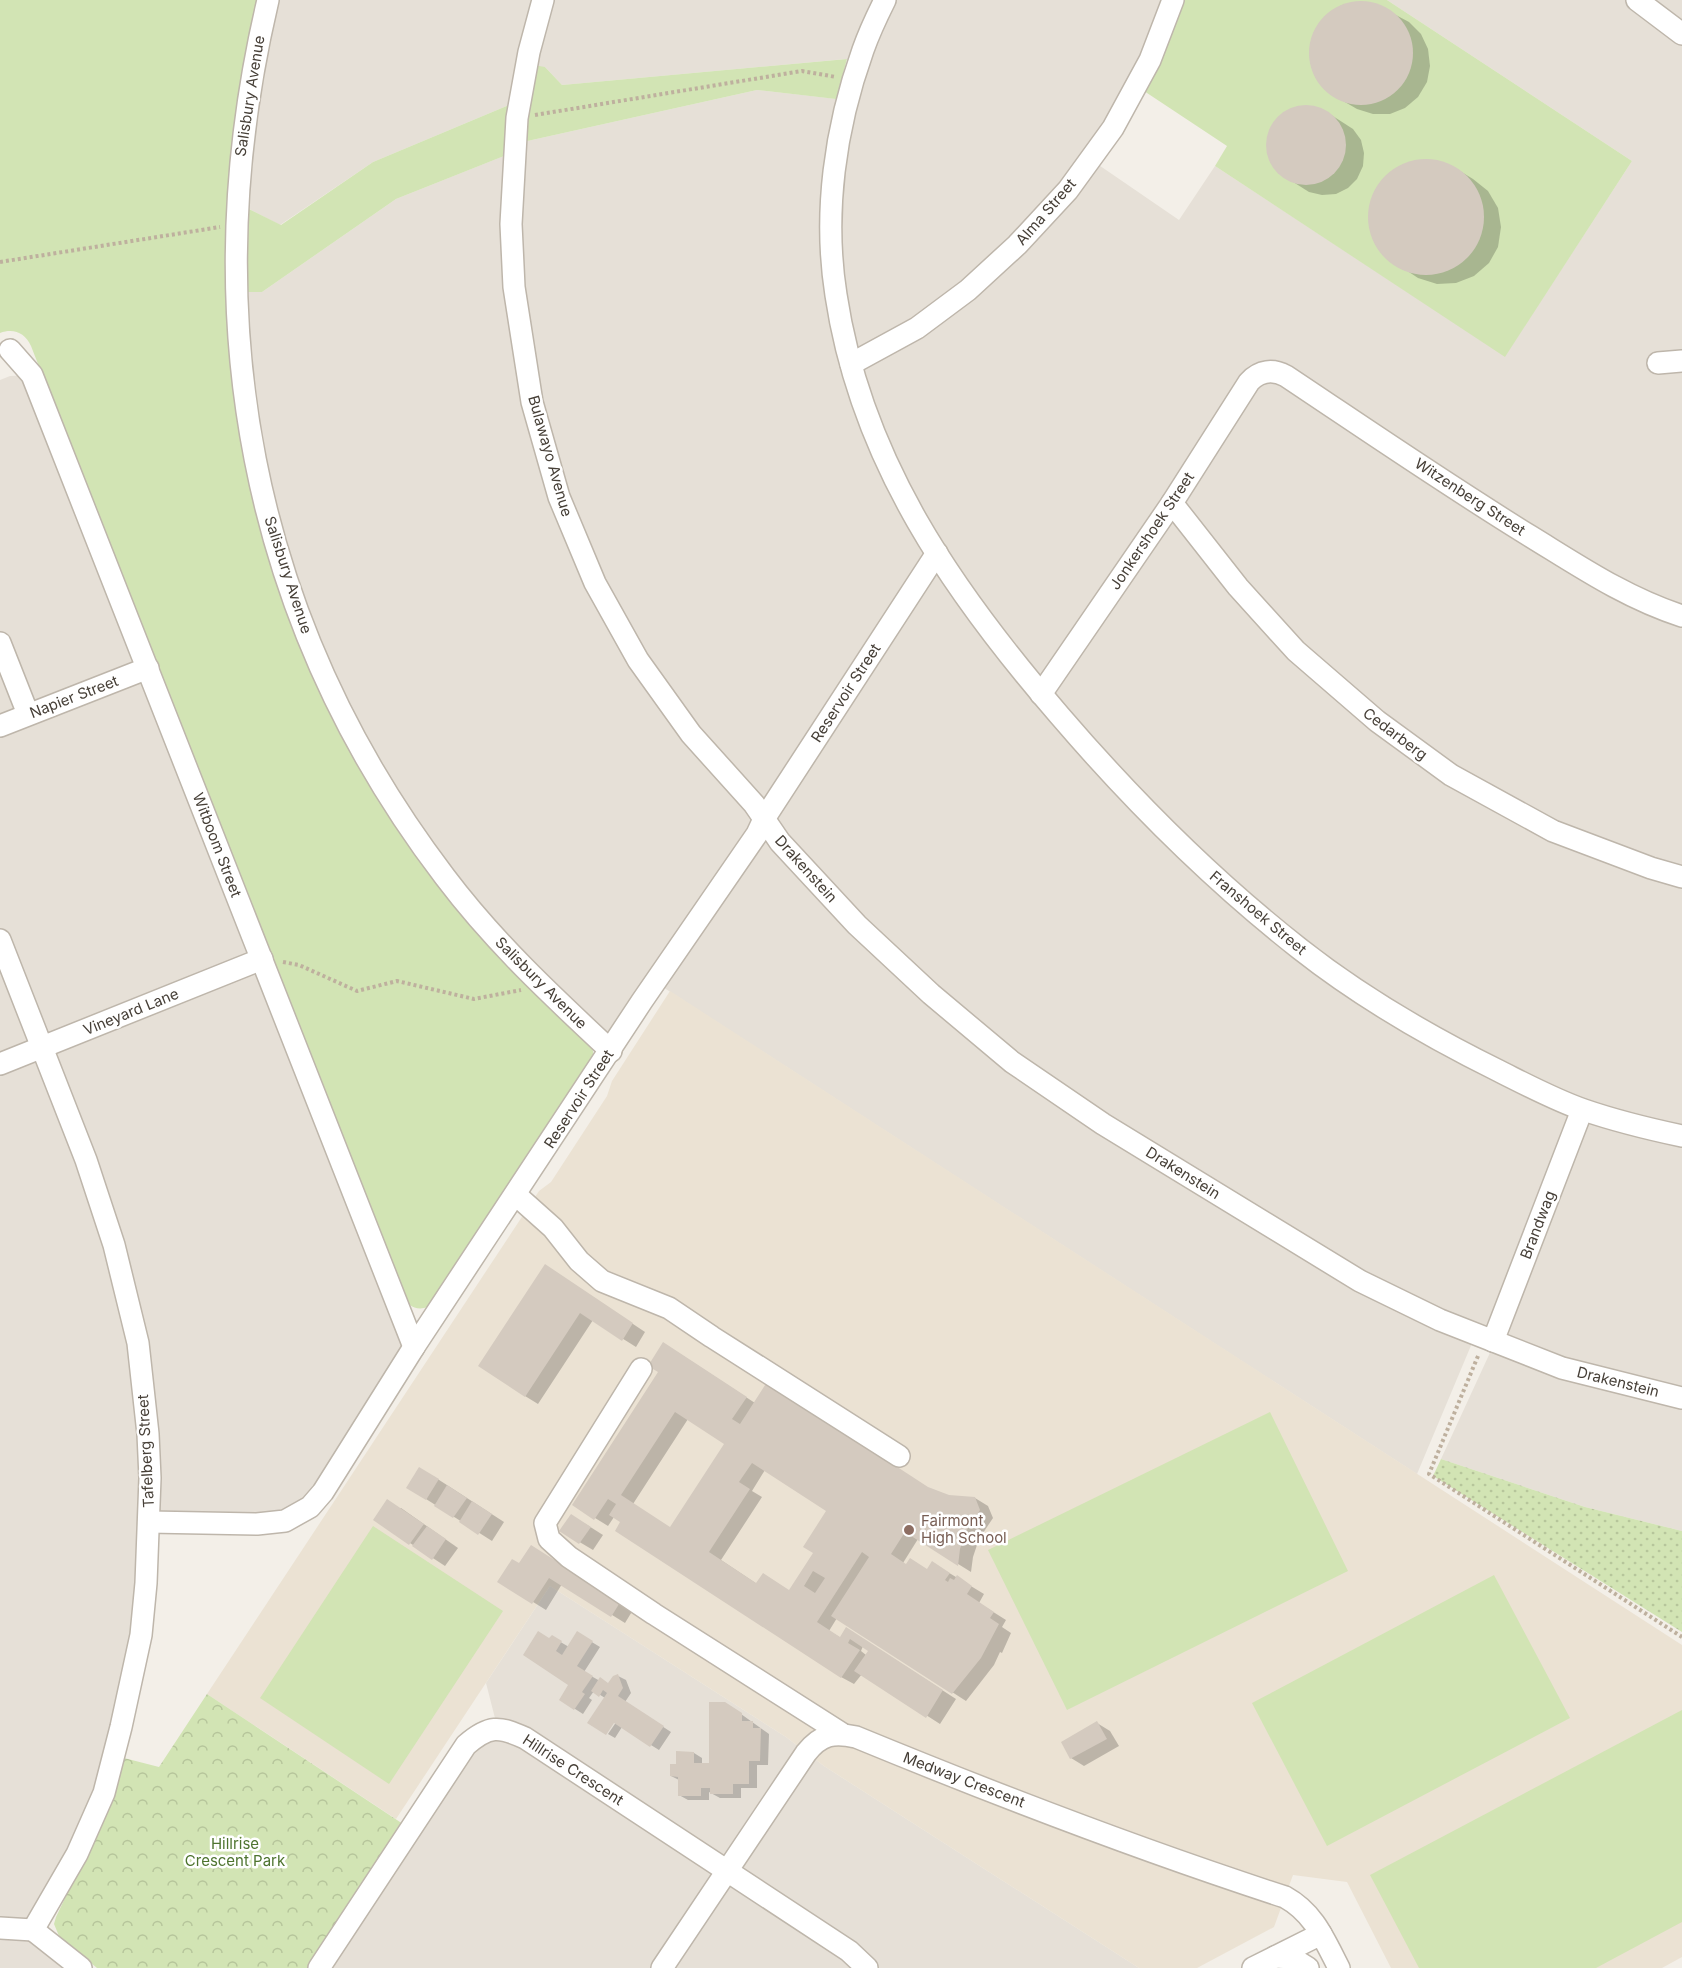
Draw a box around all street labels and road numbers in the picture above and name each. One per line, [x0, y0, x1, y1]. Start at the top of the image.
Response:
street label: Salisbury Avenue [231, 34, 268, 158]
street label: Alma Street [1012, 174, 1080, 249]
street label: Bulawayo Avenue [524, 393, 577, 519]
street label: Witzenberg Street [1411, 454, 1529, 539]
street label: Jonkershoek Street [1105, 468, 1198, 593]
street label: Salisbury Avenue [261, 514, 316, 636]
street label: Reservoir Street [807, 640, 885, 746]
street label: Napier Street [27, 671, 121, 722]
street label: Cedarberg [1359, 703, 1431, 764]
street label: Witboom Street [189, 790, 246, 900]
street label: Drakenstein [771, 831, 842, 906]
street label: Franshoek Street [1206, 867, 1311, 959]
street label: Salisbury Avenue [491, 933, 591, 1033]
street label: Vineyard Lane [80, 984, 181, 1039]
street label: Reservoir Street [540, 1046, 618, 1152]
street label: Drakenstein [1142, 1142, 1224, 1203]
street label: Brandwag [1516, 1188, 1559, 1262]
street label: Drakenstein [1575, 1362, 1661, 1401]
street label: Tafelberg Street [133, 1394, 158, 1508]
street label: Hillrise Crescent [519, 1730, 627, 1809]
street label: Medway Crescent [901, 1748, 1028, 1811]

